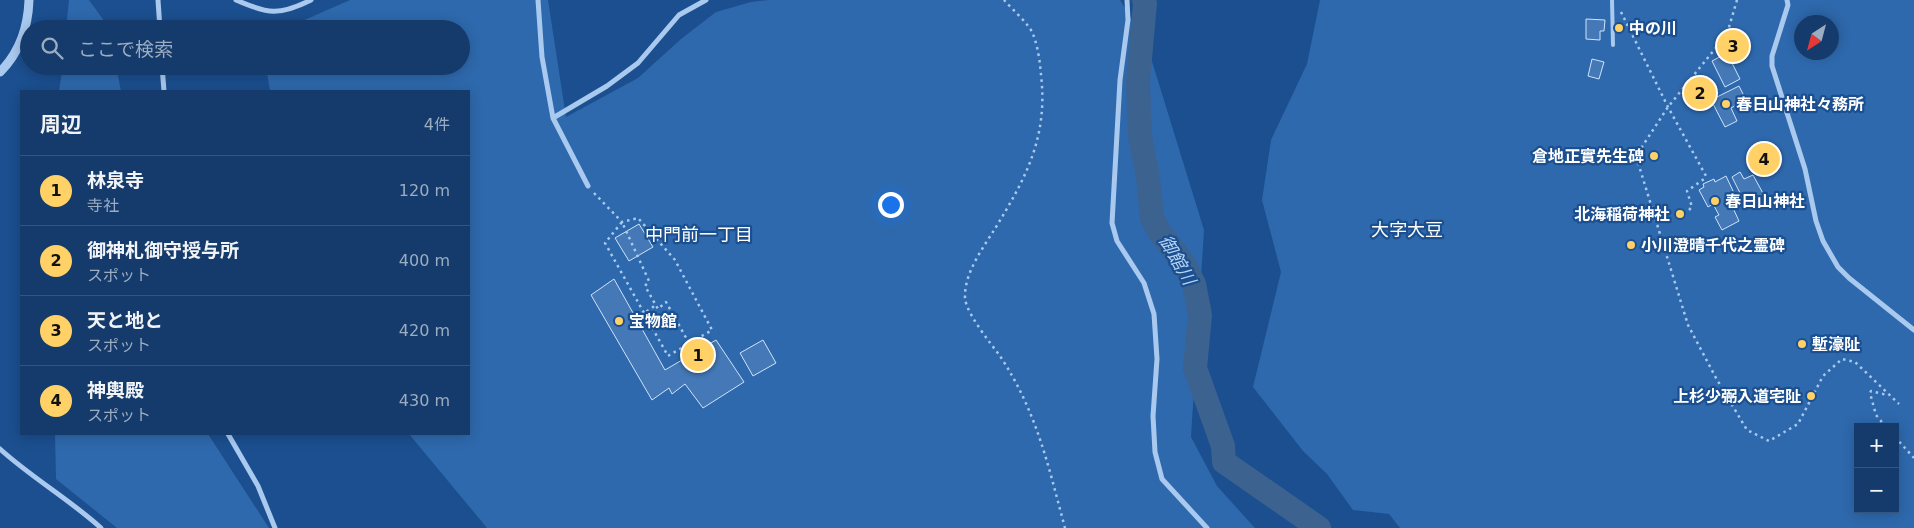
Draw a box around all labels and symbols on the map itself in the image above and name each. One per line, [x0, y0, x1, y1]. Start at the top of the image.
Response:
north arrow [1794, 15, 1839, 60]
place label: 中の川 [1629, 19, 1677, 38]
marker: 中の川 [1613, 22, 1625, 34]
pin: 3 [1717, 27, 1749, 65]
pin: 2 [1684, 74, 1716, 112]
place label: 春日山神社々務所 [1736, 95, 1864, 114]
marker: 春日山神社々務所 [1720, 98, 1732, 110]
pin: 4 [1748, 140, 1780, 178]
place label: 倉地正實先生碑 [1532, 147, 1644, 166]
marker: 倉地正實先生碑 [1648, 150, 1660, 162]
your location [878, 192, 904, 218]
place label: 春日山神社 [1725, 192, 1805, 211]
marker: 春日山神社 [1709, 195, 1721, 207]
place label: 北海稲荷神社 [1574, 205, 1670, 224]
marker: 北海稲荷神社 [1674, 208, 1686, 220]
district label: 大字大豆 [1371, 219, 1443, 240]
district label: 中門前一丁目 [645, 224, 753, 245]
water label: 御館川 [1155, 231, 1201, 290]
place label: 小川澄晴千代之霊碑 [1641, 236, 1785, 255]
marker: 小川澄晴千代之霊碑 [1625, 239, 1637, 251]
place label: 宝物館 [629, 312, 677, 331]
marker: 宝物館 [613, 315, 625, 327]
place label: 塹濠阯 [1812, 335, 1860, 354]
pin: 1 [682, 336, 714, 374]
marker: 塹濠阯 [1796, 338, 1808, 350]
place label: 上杉少弻入道宅阯 [1673, 387, 1801, 406]
marker: 上杉少弻入道宅阯 [1805, 390, 1817, 402]

